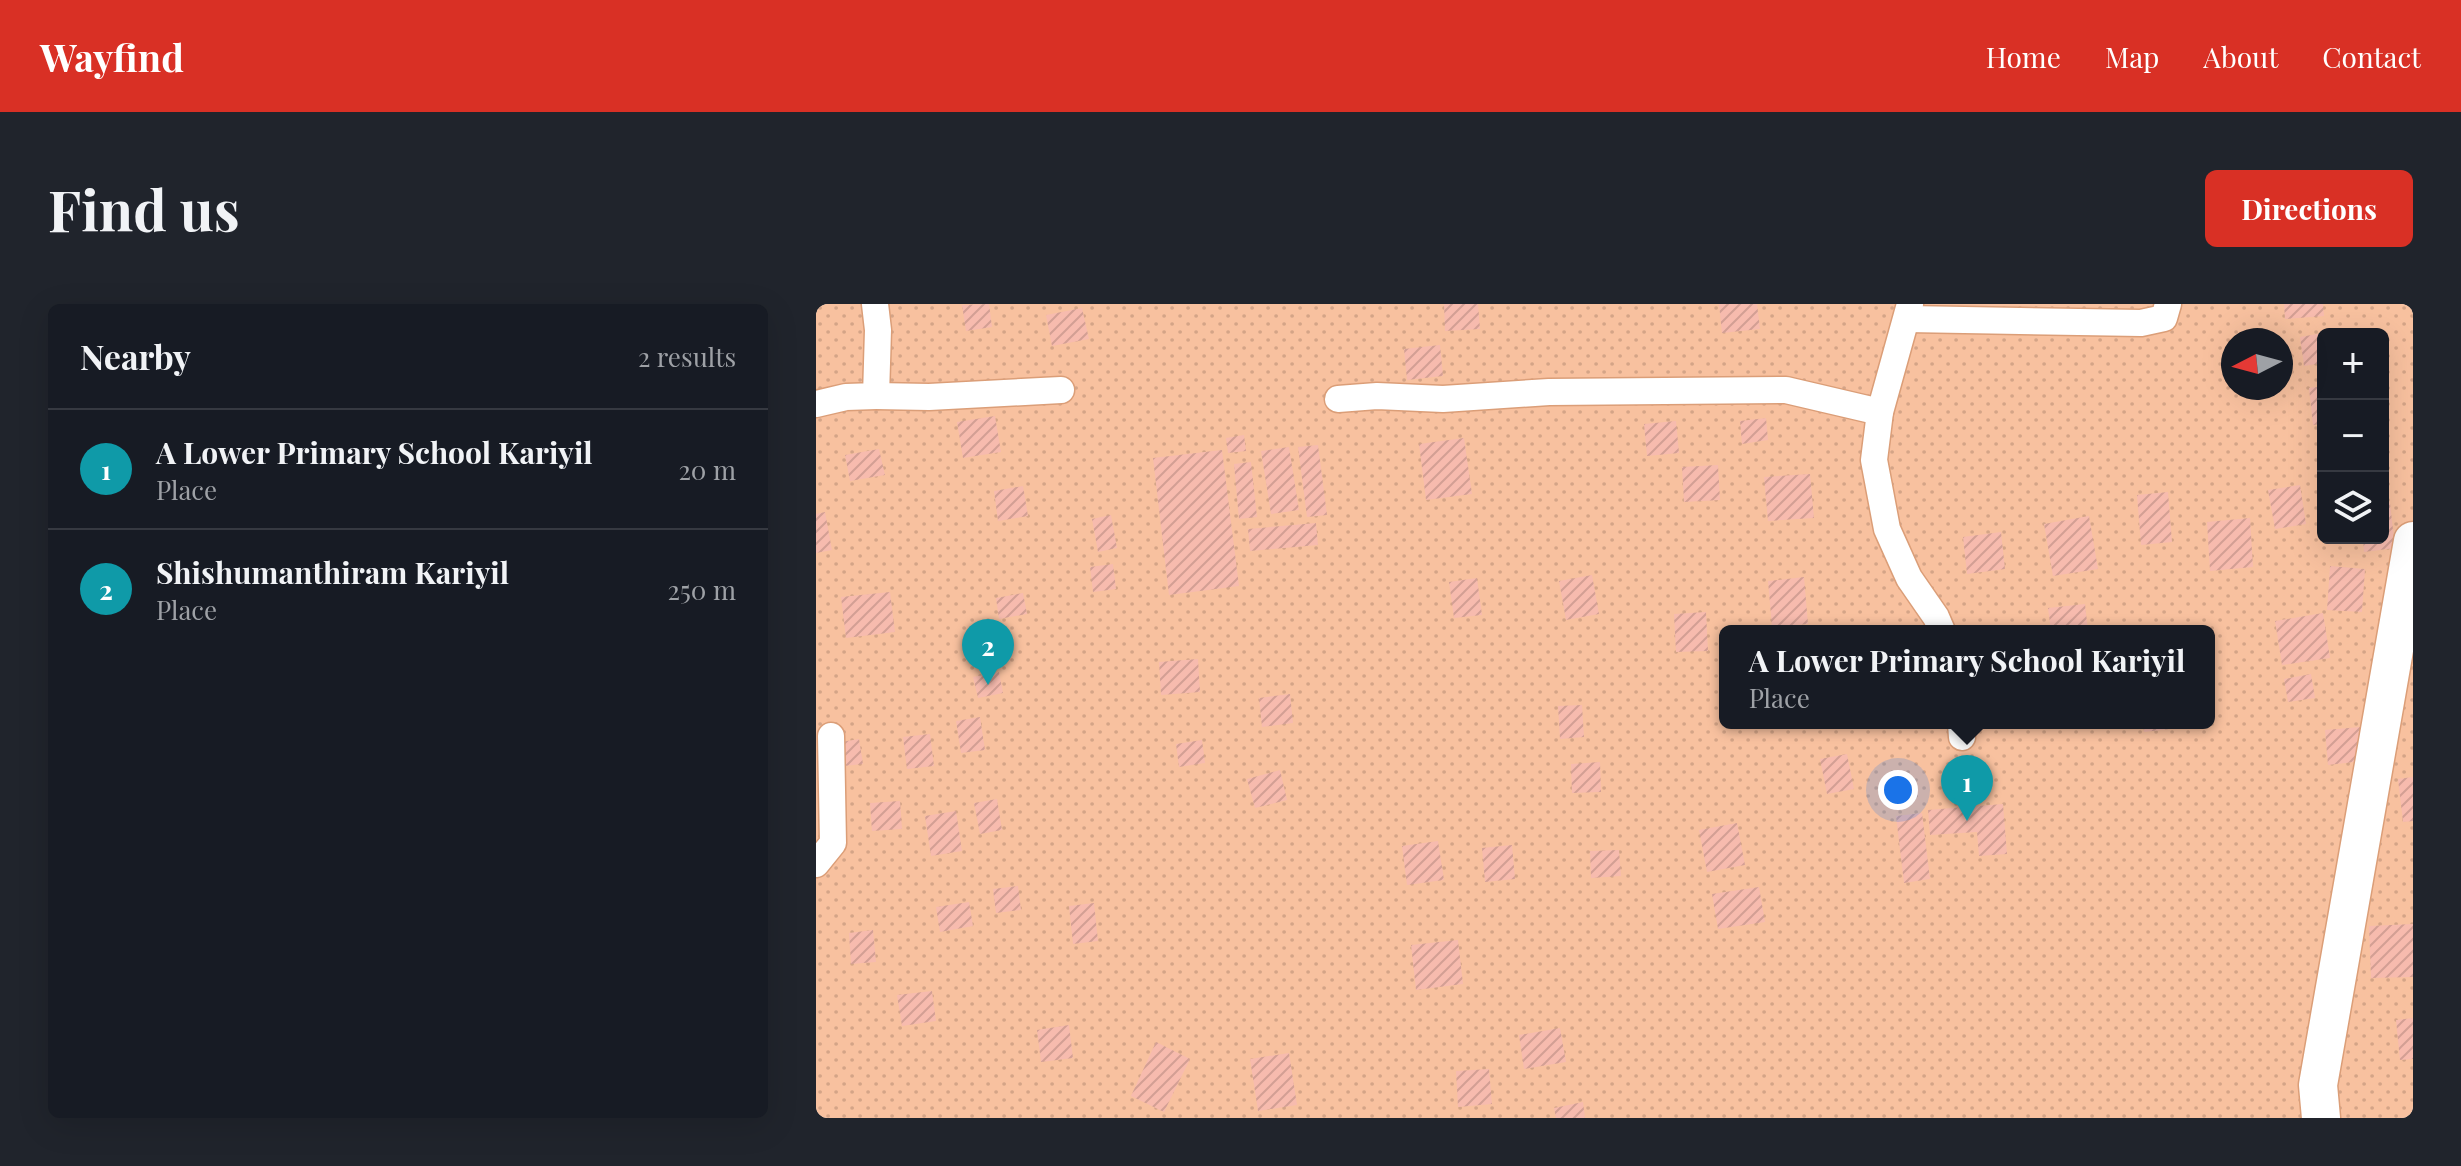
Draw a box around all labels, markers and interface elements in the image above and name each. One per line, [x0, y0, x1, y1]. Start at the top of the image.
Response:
text: Wayfind [40, 31, 184, 82]
text: Home [1986, 38, 2061, 75]
text: Map [2105, 38, 2159, 75]
text: About [2203, 38, 2278, 75]
text: Contact [2322, 38, 2421, 75]
button: Directions [2205, 170, 2413, 247]
text: Find us [48, 171, 240, 246]
north arrow [2221, 328, 2293, 400]
map controls [2317, 328, 2389, 544]
button: + [2317, 328, 2389, 400]
text: Nearby [80, 333, 191, 379]
text: 2 results [638, 339, 736, 374]
button: − [2317, 400, 2389, 472]
text: A Lower Primary School Kariyil [156, 432, 593, 472]
text: 1 [101, 452, 111, 487]
text: 20 m [678, 452, 736, 487]
text: Place [156, 472, 217, 507]
button: layers [2317, 472, 2389, 544]
text: Shishumanthiram Kariyil [156, 552, 509, 592]
text: 2 [99, 572, 113, 607]
text: 250 m [668, 572, 736, 607]
text: Place [156, 592, 217, 627]
pin: 2 [962, 619, 1014, 685]
popup [1719, 625, 2215, 729]
text: A Lower Primary School Kariyil [1749, 640, 2185, 680]
text: Place [1749, 680, 1810, 715]
pin: 1 [1941, 755, 1993, 821]
your location [1878, 770, 1918, 810]

